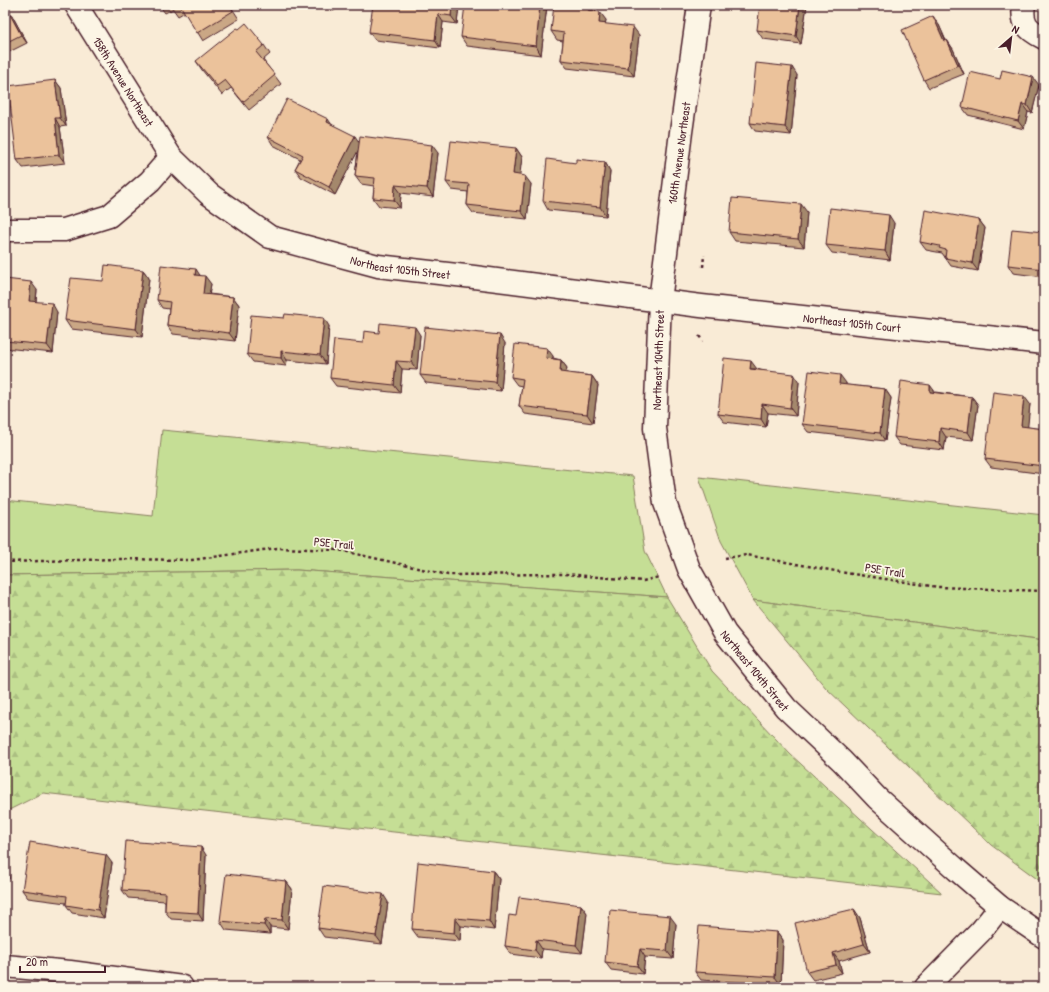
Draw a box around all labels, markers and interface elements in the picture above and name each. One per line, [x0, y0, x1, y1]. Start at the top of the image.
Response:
north arrow [991, 18, 1031, 58]
text: N [1010, 22, 1022, 37]
street label: 158th Avenue Northeast [89, 33, 159, 130]
street label: 160th Avenue Northeast [663, 100, 695, 205]
street label: Northeast 105th Street [349, 250, 452, 283]
street label: Northeast 104th Street [648, 309, 668, 410]
street label: Northeast 105th Court [802, 309, 902, 336]
street label: PSE Trail [313, 532, 356, 554]
street label: PSE Trail [864, 558, 907, 582]
street label: Northeast 104th Street [717, 626, 794, 715]
scale bar [20, 948, 105, 974]
text: 20 m [26, 953, 48, 970]

